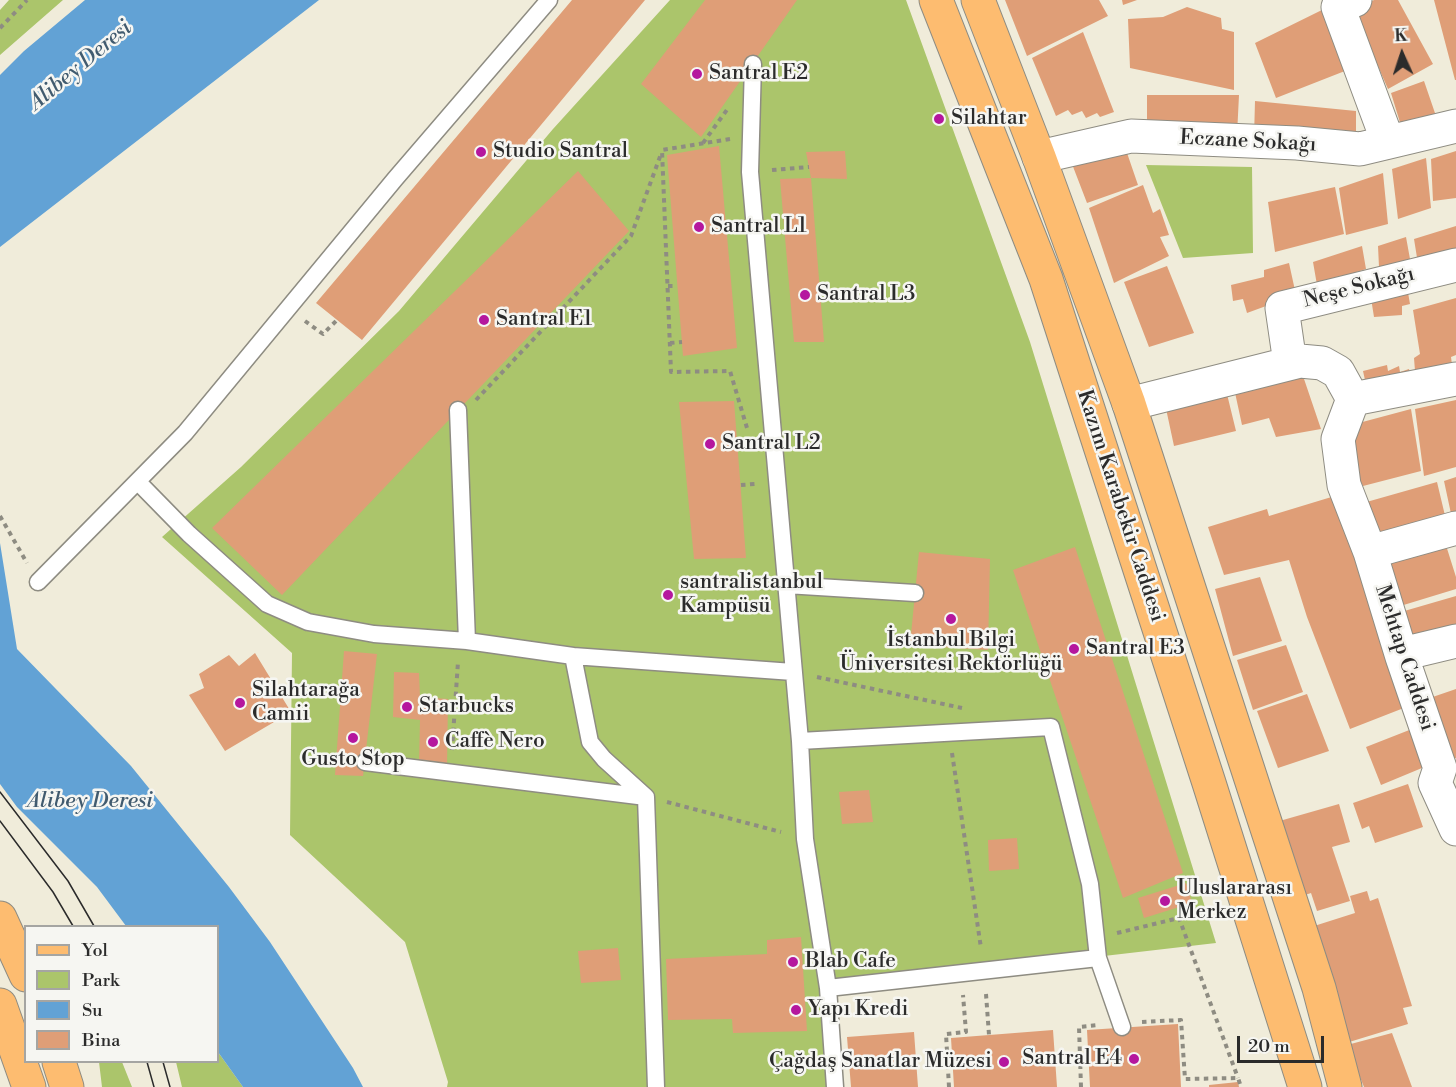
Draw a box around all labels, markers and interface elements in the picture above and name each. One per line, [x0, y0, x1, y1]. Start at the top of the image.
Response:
water label: Alibey Deresi [24, 15, 138, 117]
north arrow [1372, 24, 1432, 84]
text: K [1394, 26, 1408, 46]
place label: Santral E2 [709, 61, 808, 87]
marker: Santral E2 [690, 67, 704, 81]
place label: Silahtar [951, 106, 1027, 132]
marker: Silahtar [932, 112, 946, 126]
street label: Eczane Sokağı [1179, 126, 1317, 158]
place label: Studio Santral [493, 139, 628, 165]
marker: Studio Santral [474, 145, 488, 159]
place label: Santral L1 [711, 214, 807, 240]
marker: Santral L1 [692, 220, 706, 234]
street label: Neşe Sokağı [1301, 262, 1417, 314]
place label: Santral L3 [817, 282, 915, 308]
marker: Santral L3 [798, 288, 812, 302]
place label: Santral E1 [496, 307, 592, 333]
marker: Santral E1 [477, 313, 491, 327]
street label: Kazım Karabekir Caddesi [1071, 387, 1169, 625]
place label: Santral L2 [722, 431, 821, 457]
marker: Santral L2 [703, 437, 717, 451]
place label: santralistanbul Kampüsü [680, 570, 823, 620]
street label: Mehtap Caddesi [1369, 582, 1439, 734]
marker: santralistanbul Kampüsü [661, 588, 675, 602]
marker: İstanbul Bilgi Üniversitesi Rektörlüğü [944, 612, 958, 626]
place label: İstanbul Bilgi Üniversitesi Rektörlüğü [839, 628, 1063, 678]
place label: Santral E3 [1086, 636, 1185, 662]
marker: Santral E3 [1067, 642, 1081, 656]
place label: Silahtarağa Camii [252, 678, 360, 728]
place label: Starbucks [419, 694, 514, 720]
marker: Silahtarağa Camii [233, 696, 247, 710]
marker: Starbucks [400, 700, 414, 714]
place label: Caffè Nero [445, 729, 545, 755]
marker: Gusto Stop [346, 731, 360, 745]
marker: Caffè Nero [426, 735, 440, 749]
place label: Gusto Stop [301, 747, 405, 773]
water label: Alibey Deresi [27, 789, 153, 815]
place label: Uluslararası Merkez [1177, 876, 1292, 926]
marker: Uluslararası Merkez [1158, 894, 1172, 908]
legend [24, 925, 219, 1063]
text: Yol [82, 939, 108, 962]
place label: Blab Cafe [805, 949, 896, 975]
marker: Blab Cafe [786, 955, 800, 969]
text: Park [82, 969, 119, 992]
place label: Yapı Kredi [808, 997, 908, 1023]
text: Su [82, 999, 103, 1022]
marker: Yapı Kredi [789, 1003, 803, 1017]
scale bar [1240, 1024, 1327, 1062]
text: Bina [82, 1029, 120, 1052]
text: 20 m [1248, 1035, 1290, 1058]
place label: Santral E4 [1022, 1046, 1122, 1072]
place label: Çağdaş Sanatlar Müzesi [769, 1049, 992, 1075]
marker: Santral E4 [1127, 1052, 1141, 1066]
marker: Çağdaş Sanatlar Müzesi [997, 1055, 1011, 1069]

